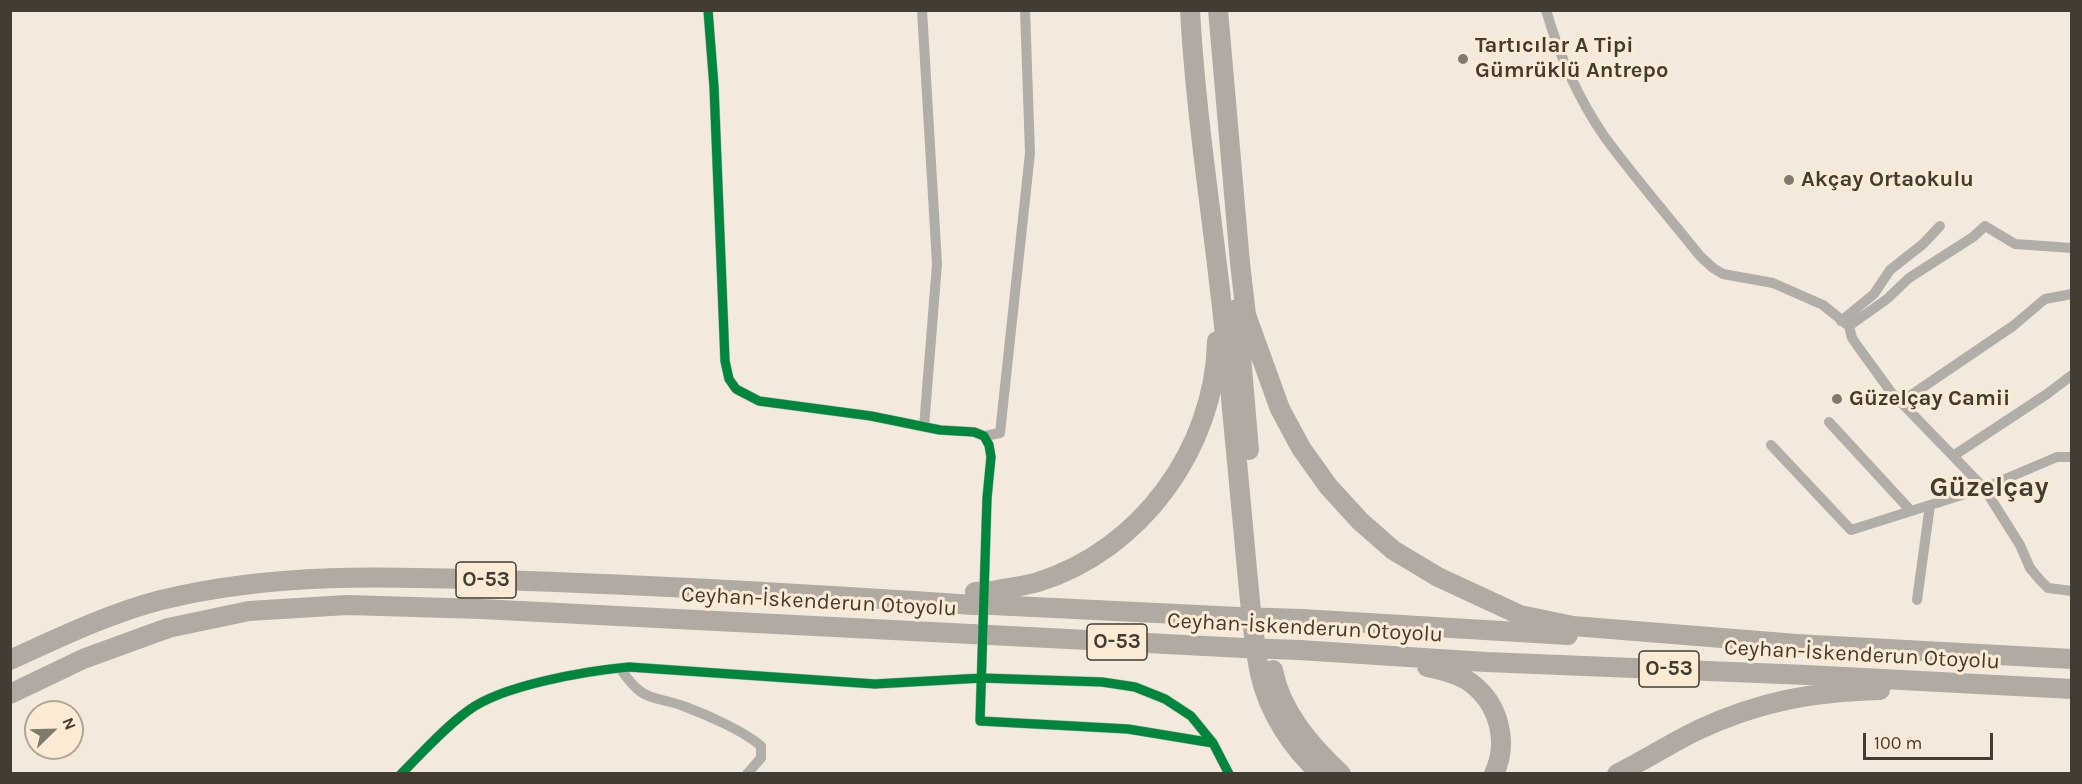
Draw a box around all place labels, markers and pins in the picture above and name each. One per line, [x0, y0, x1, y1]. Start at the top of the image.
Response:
place label: Tartıcılar A Tipi Gümrüklü Antrepo [1475, 33, 1668, 84]
marker: Tartıcılar A Tipi Gümrüklü Antrepo [1456, 52, 1470, 66]
place label: Akçay Ortaokulu [1801, 167, 1974, 193]
marker: Akçay Ortaokulu [1782, 173, 1796, 187]
place label: Güzelçay Camii [1849, 386, 2010, 412]
marker: Güzelçay Camii [1830, 392, 1844, 406]

